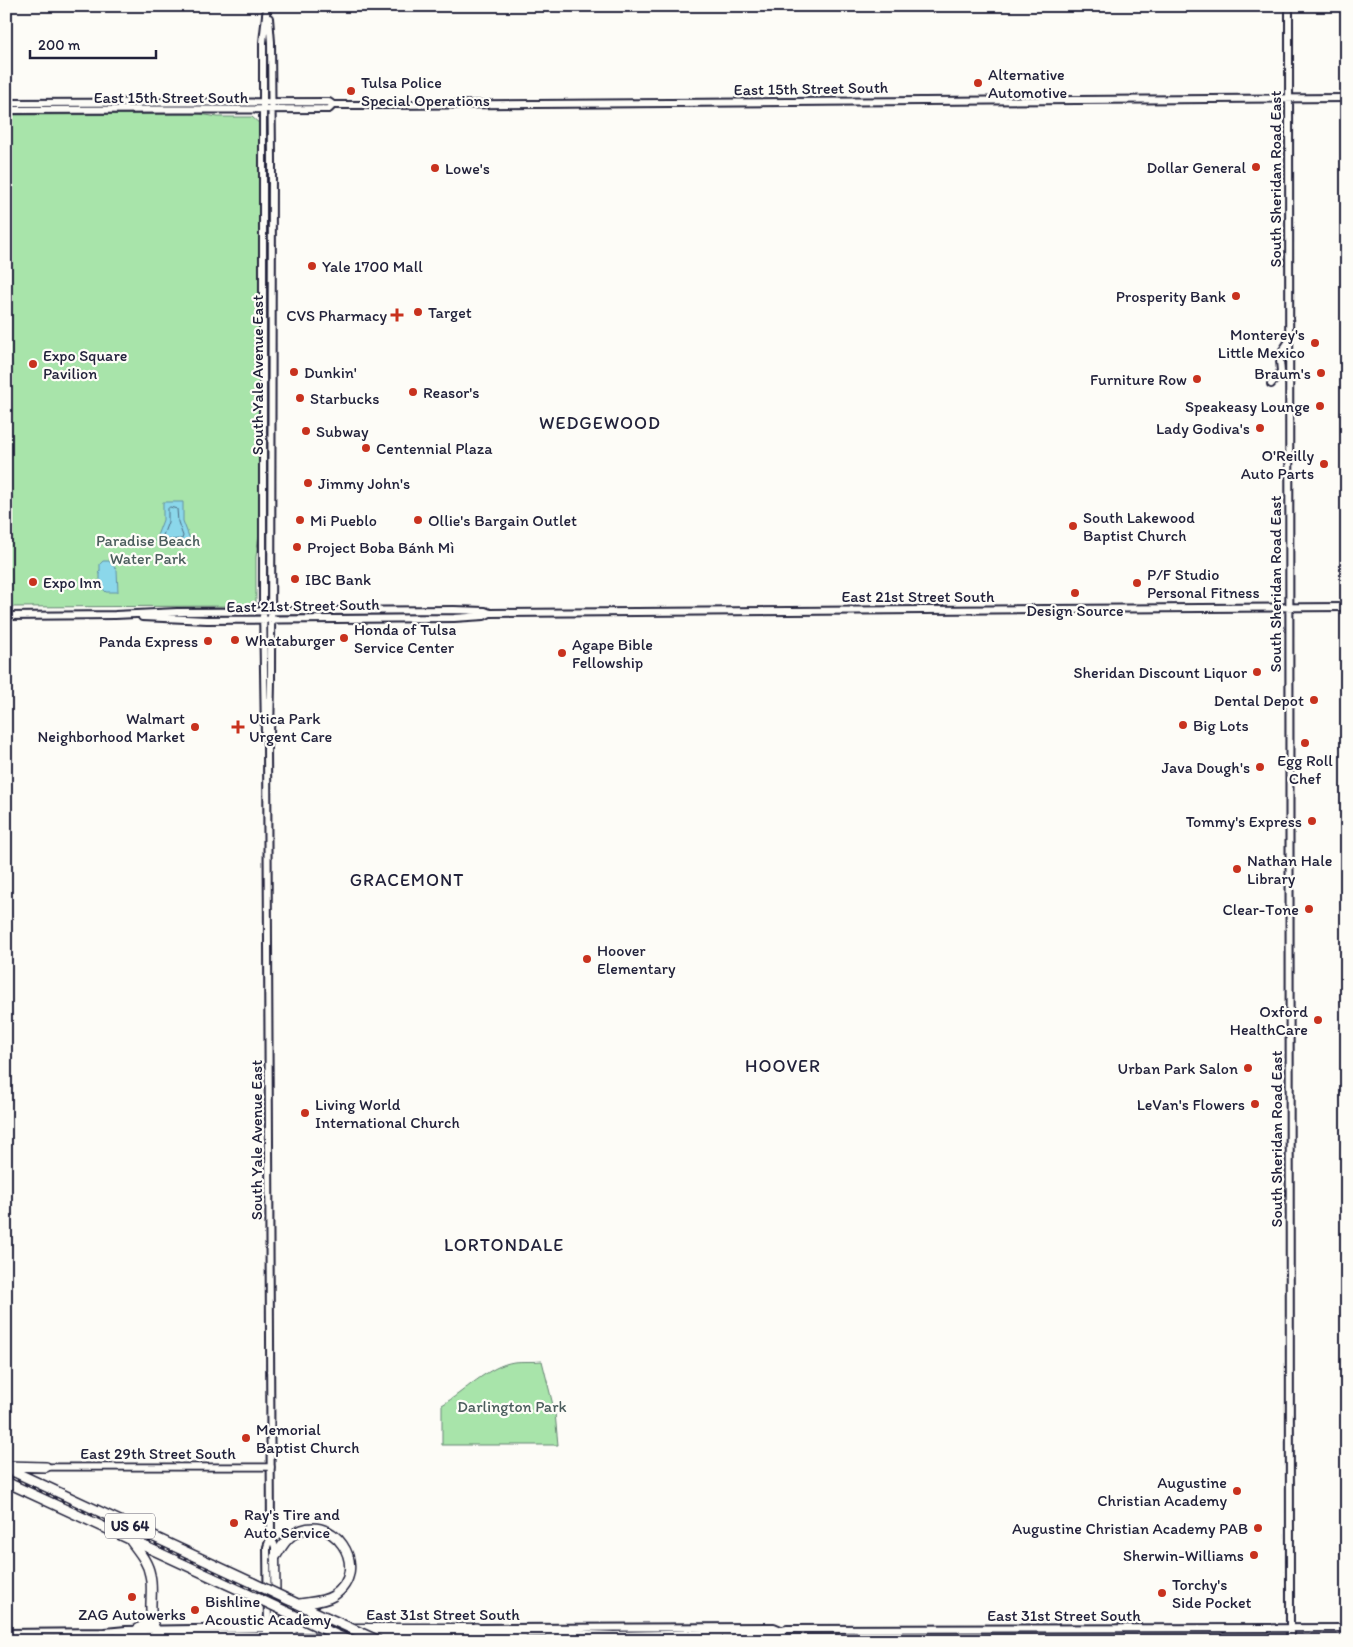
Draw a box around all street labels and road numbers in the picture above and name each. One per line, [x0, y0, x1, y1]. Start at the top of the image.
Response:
street label: East 15th Street South [734, 78, 889, 99]
street label: East 15th Street South [94, 88, 249, 107]
street label: South Sheridan Road East [1266, 91, 1285, 267]
street label: South Yale Avenue East [248, 295, 267, 455]
street label: South Sheridan Road East [1266, 496, 1285, 672]
street label: East 21st Street South [841, 587, 995, 606]
street label: East 21st Street South [226, 595, 380, 616]
street label: South Sheridan Road East [1267, 1051, 1286, 1227]
street label: South Yale Avenue East [247, 1060, 266, 1220]
street label: East 29th Street South [80, 1444, 236, 1463]
road number: US 64 [105, 1514, 155, 1538]
street label: East 31st Street South [366, 1605, 520, 1624]
street label: East 31st Street South [987, 1606, 1141, 1625]

